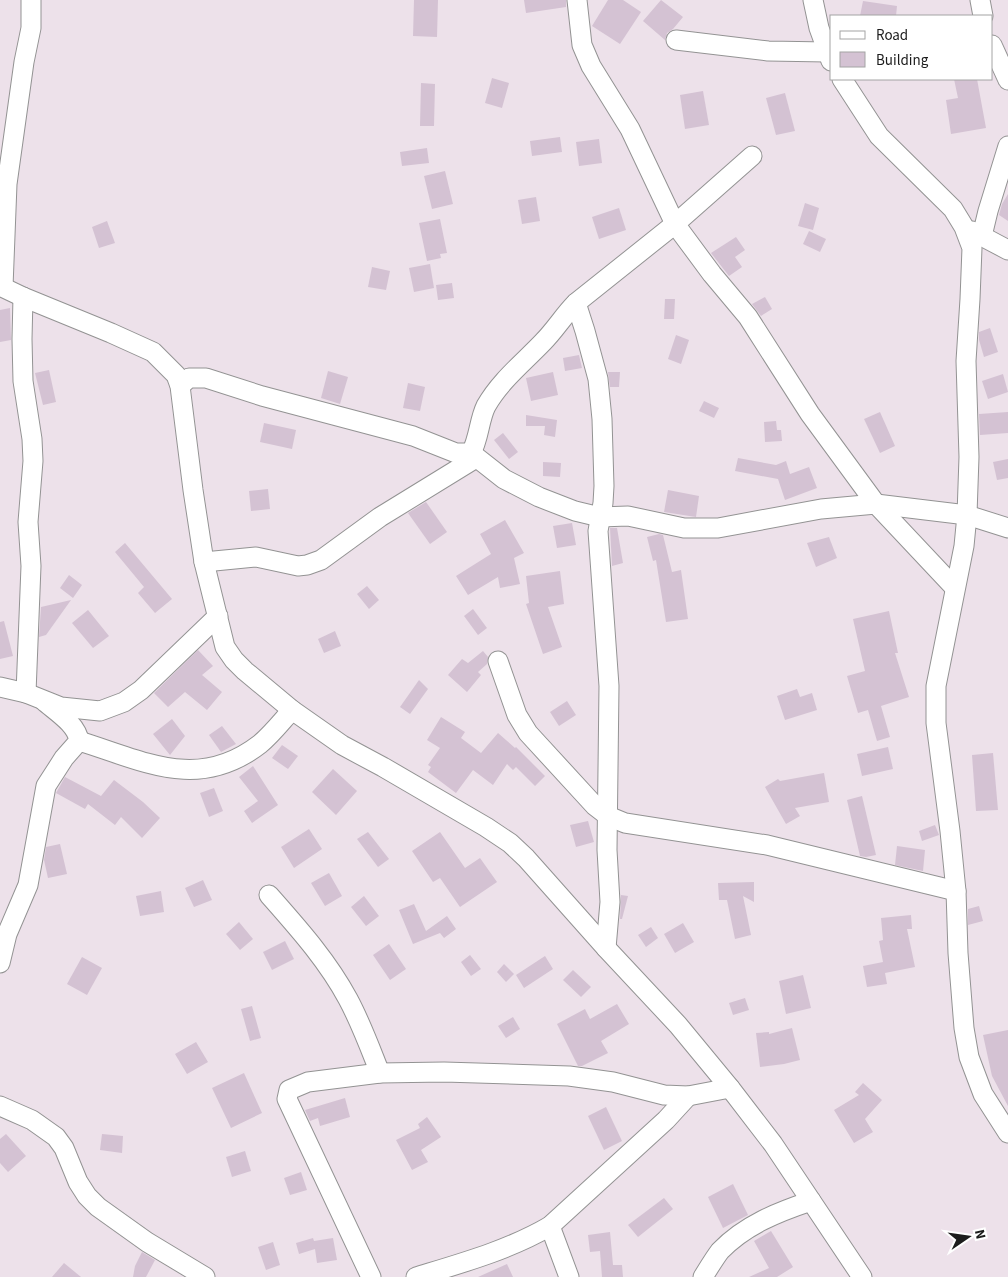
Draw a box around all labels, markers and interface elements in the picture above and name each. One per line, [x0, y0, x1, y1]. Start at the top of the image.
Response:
legend [830, 15, 993, 80]
text: Road [876, 25, 908, 46]
text: Building [876, 50, 929, 71]
north arrow [943, 1212, 993, 1262]
text: N [969, 1228, 990, 1241]

